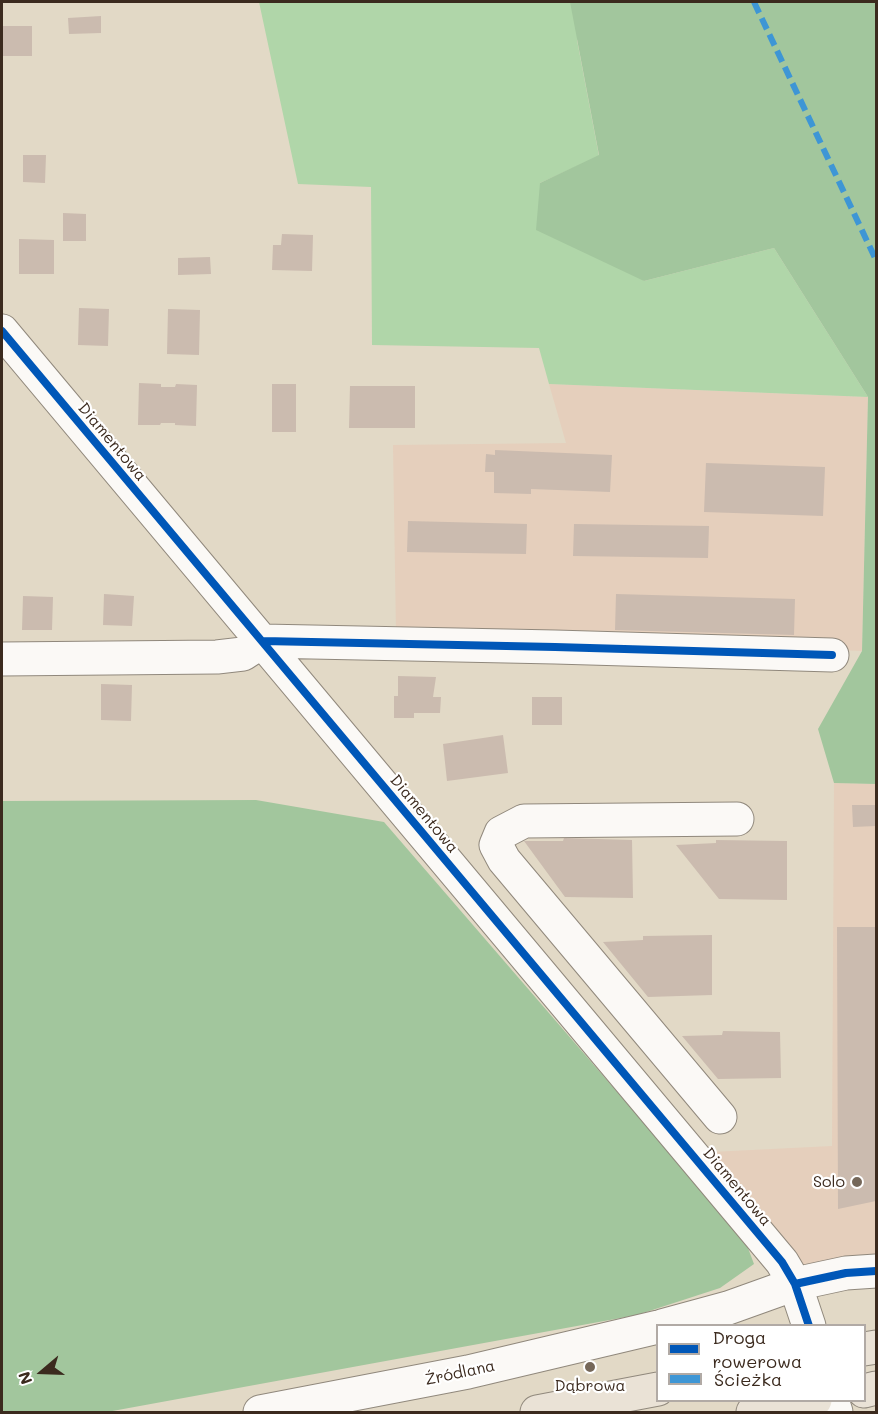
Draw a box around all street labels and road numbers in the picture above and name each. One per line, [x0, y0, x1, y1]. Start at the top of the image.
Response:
street label: Diamentowa [74, 399, 150, 485]
street label: Diamentowa [386, 771, 462, 857]
street label: Diamentowa [699, 1144, 775, 1230]
street label: Źródlana [423, 1356, 497, 1390]

